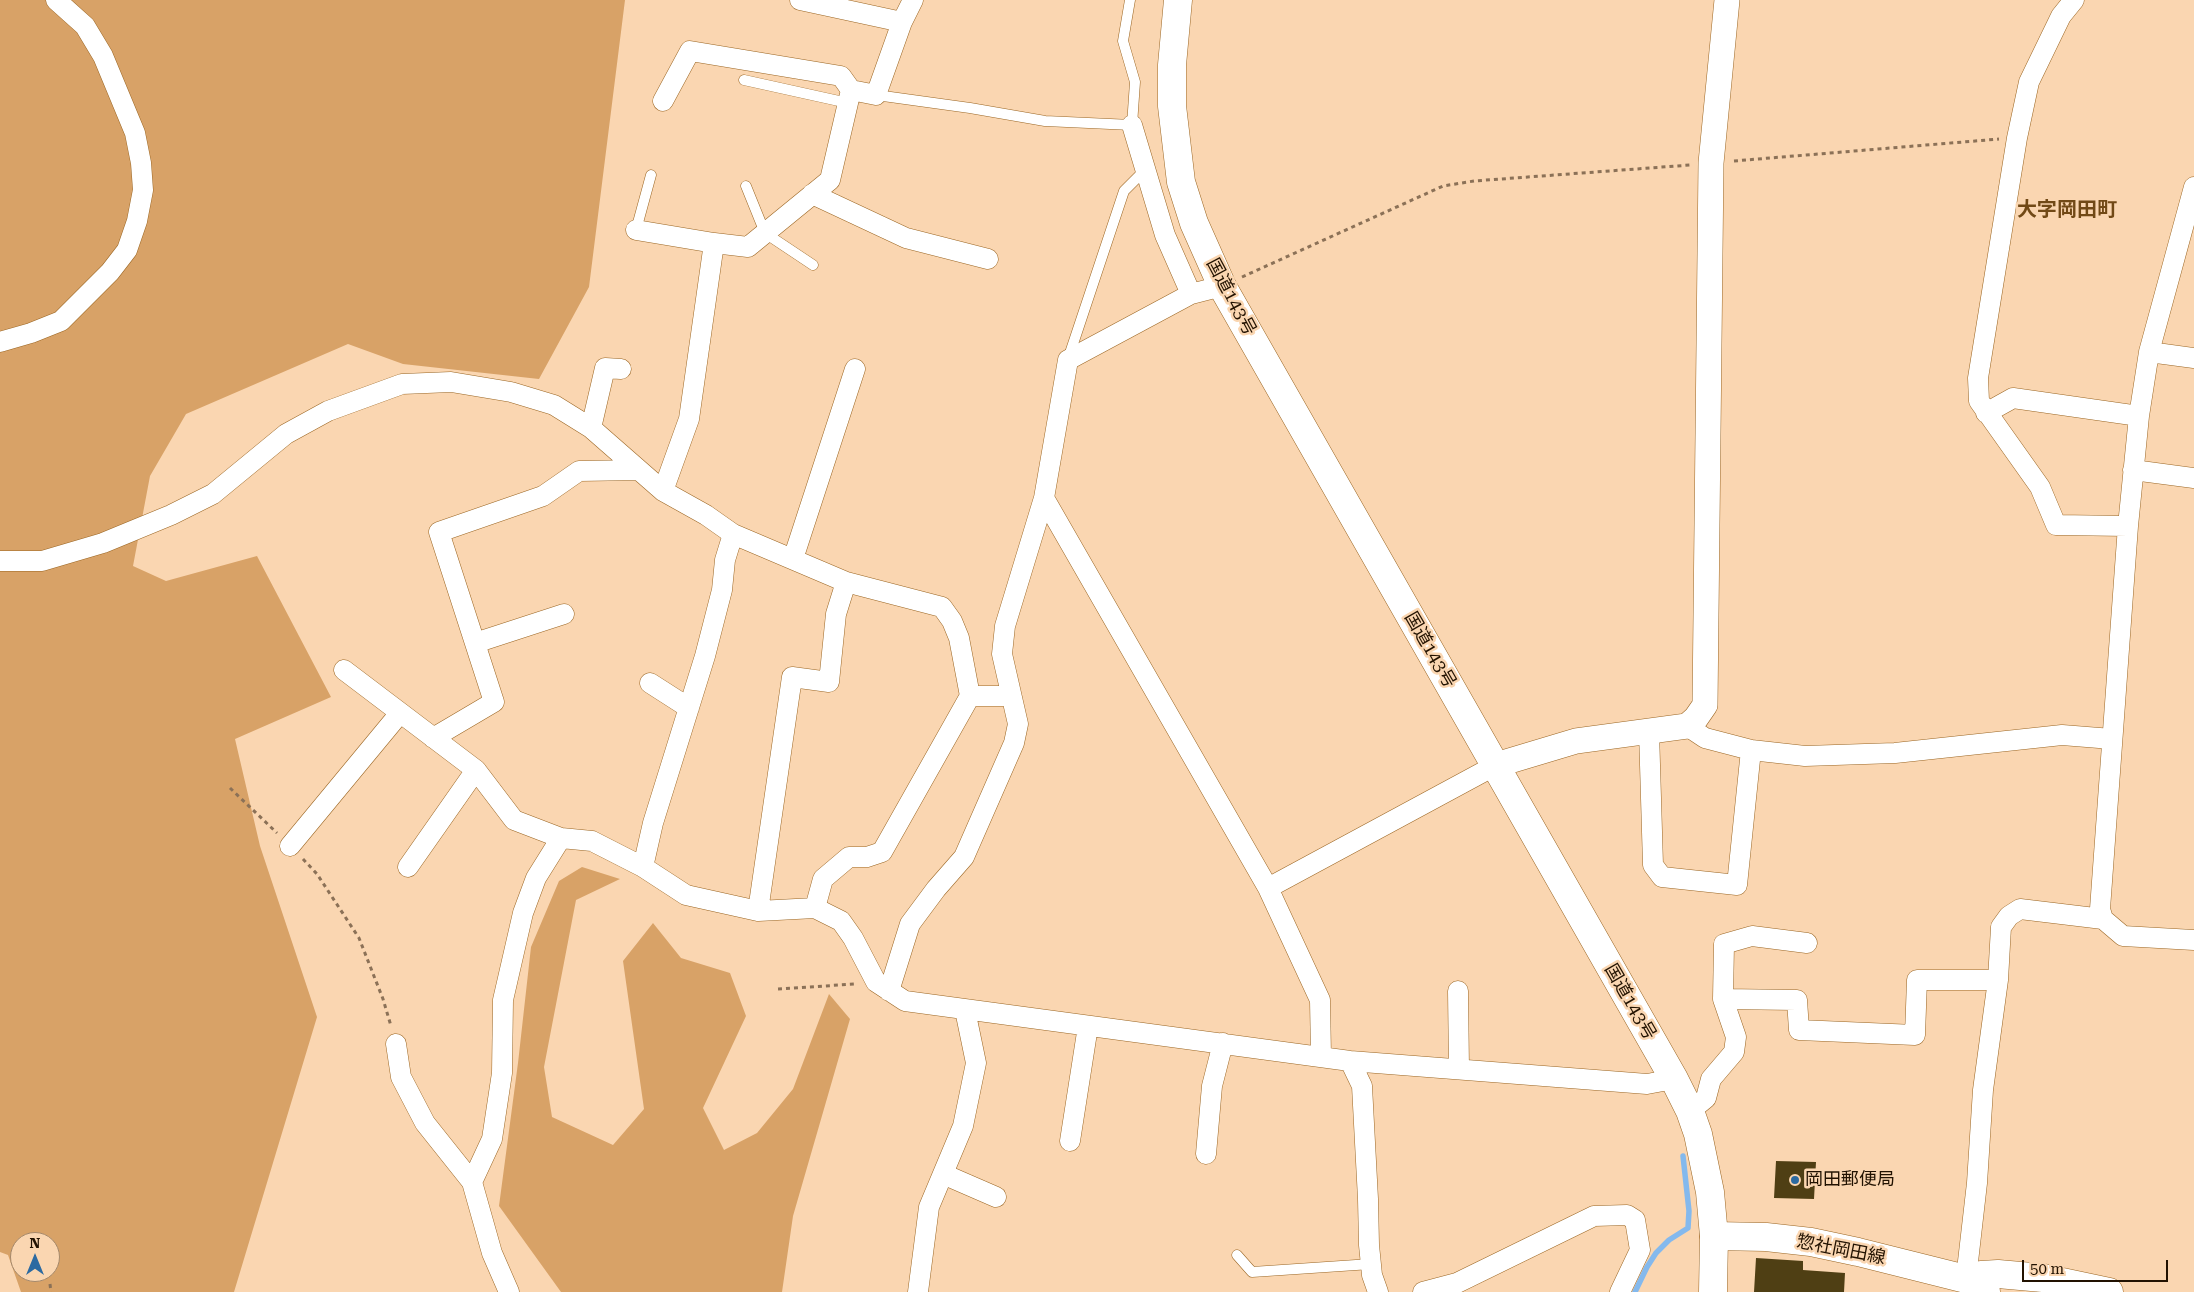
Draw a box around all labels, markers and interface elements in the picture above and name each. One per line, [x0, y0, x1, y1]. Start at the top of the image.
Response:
district label: 大字岡田町 [2017, 198, 2117, 222]
street label: 国道143号 [1202, 255, 1260, 339]
street label: 国道143号 [1400, 608, 1460, 692]
street label: 国道143号 [1600, 960, 1660, 1044]
place label: 岡田郵便局 [1805, 1169, 1895, 1191]
marker: 岡田郵便局 [1789, 1174, 1801, 1186]
street label: 惣社岡田線 [1795, 1231, 1887, 1269]
north arrow [10, 1232, 60, 1282]
text: N [30, 1235, 40, 1251]
scale bar [2024, 1250, 2170, 1282]
text: 50 m [2030, 1260, 2064, 1278]

